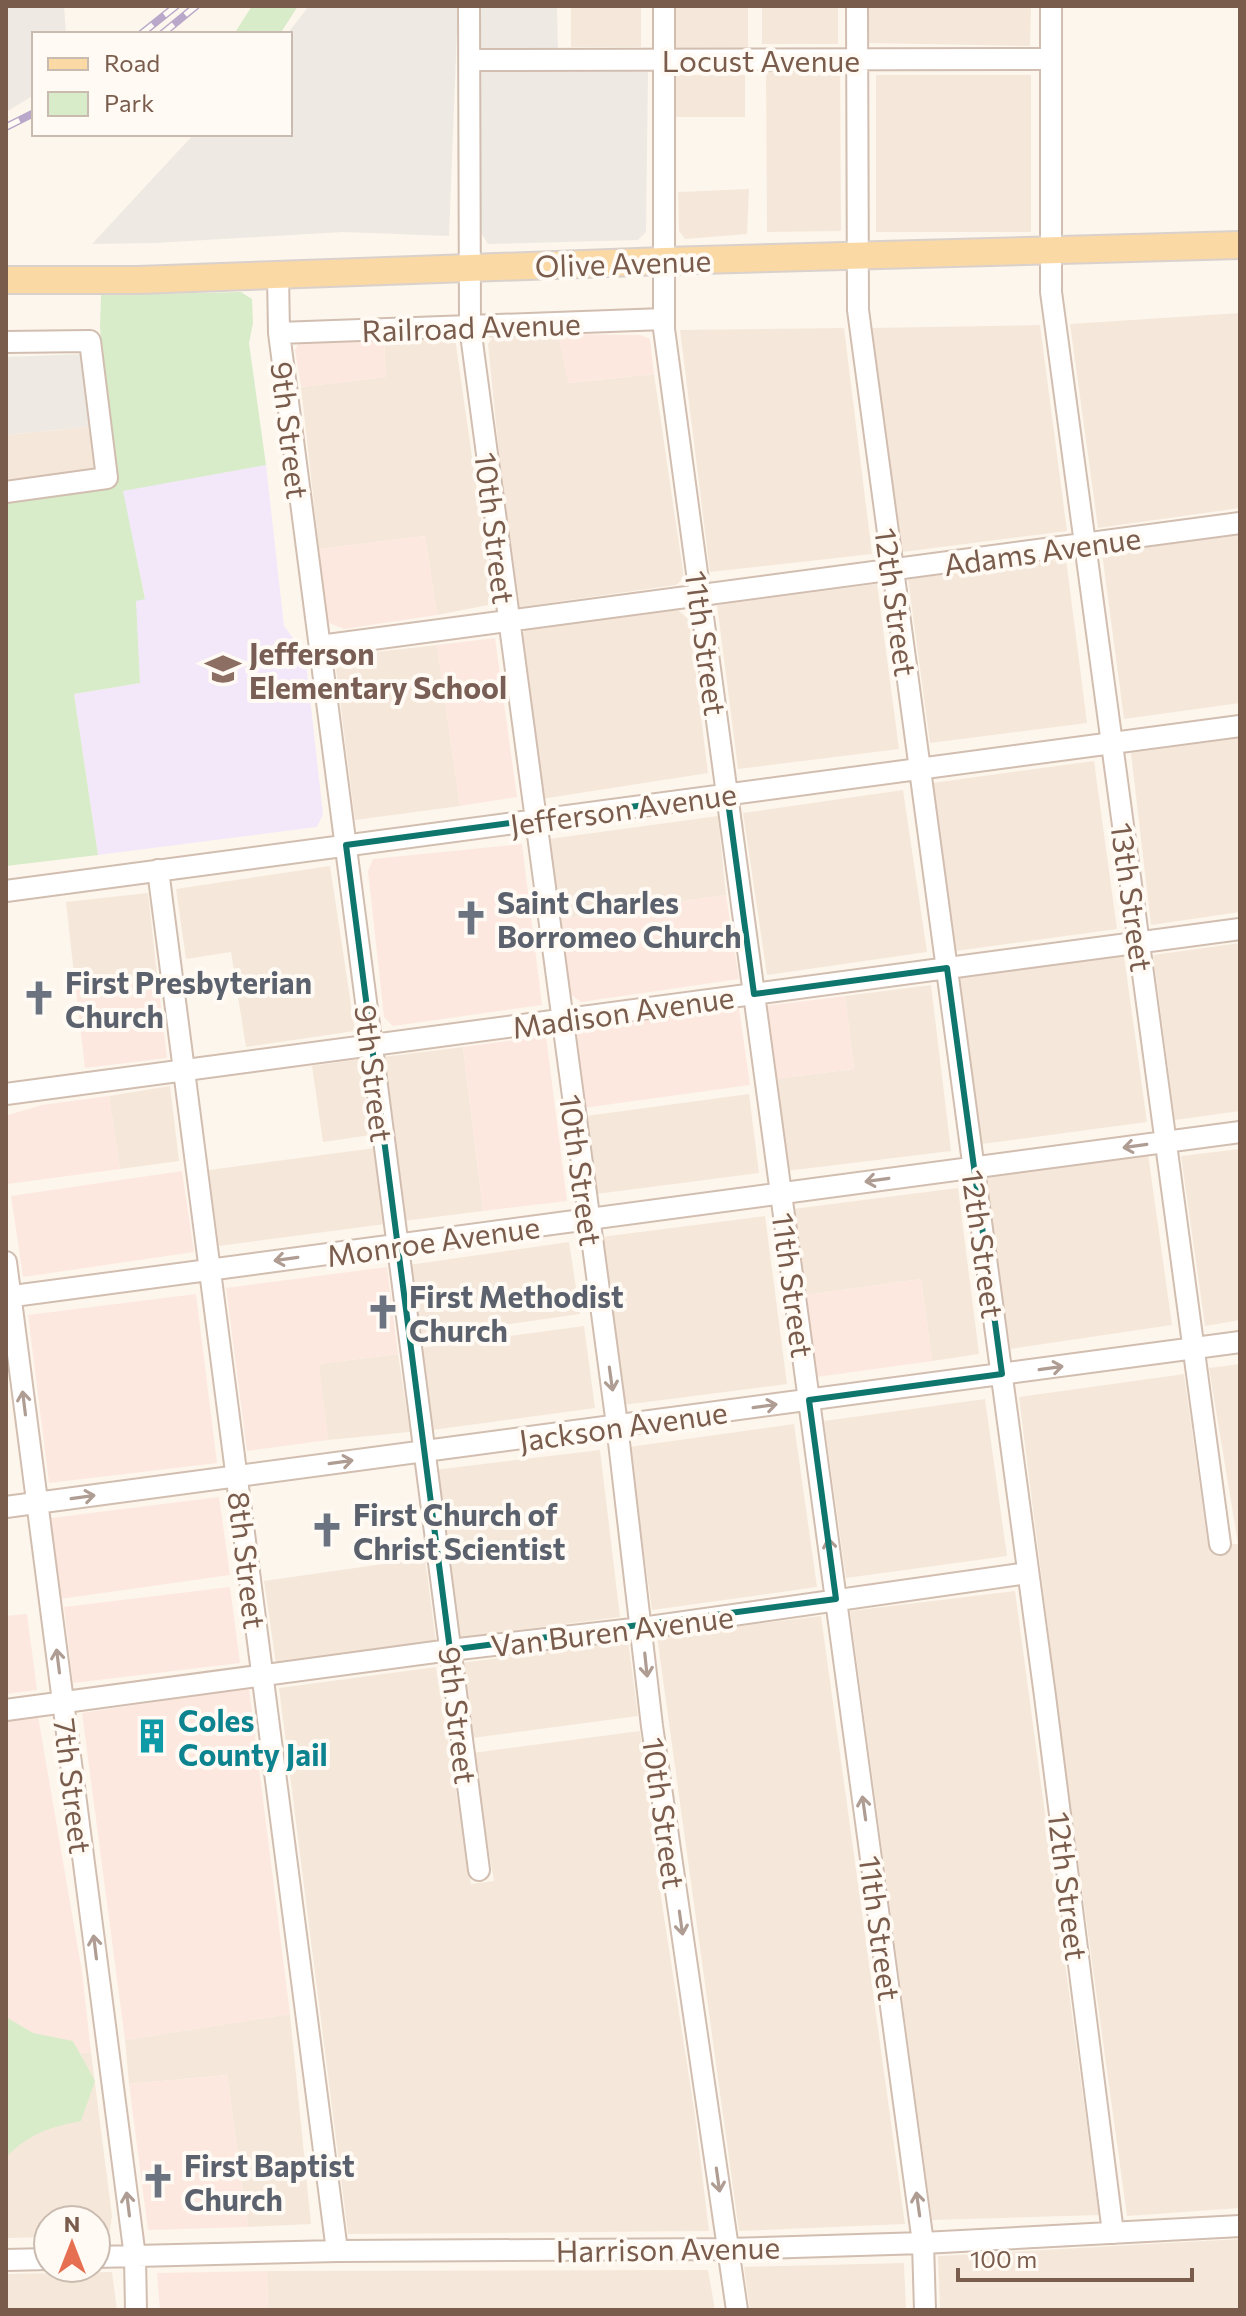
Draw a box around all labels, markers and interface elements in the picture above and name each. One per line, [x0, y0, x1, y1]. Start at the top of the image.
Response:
legend [32, 32, 292, 136]
street label: Locust Avenue [662, 41, 860, 78]
text: Road [104, 48, 160, 77]
text: Park [104, 88, 154, 117]
street label: Olive Avenue [534, 240, 712, 284]
street label: Railroad Avenue [361, 304, 581, 348]
street label: 9th Street [264, 359, 318, 501]
street label: 10th Street [468, 450, 524, 606]
street label: Adams Avenue [941, 518, 1143, 582]
street label: 12th Street [868, 525, 926, 679]
street label: 11th Street [679, 568, 735, 718]
place label: Jefferson Elementary School [249, 634, 507, 705]
school or university icon: Jefferson Elementary School [204, 650, 242, 688]
street label: Jefferson Avenue [507, 774, 739, 842]
street label: 13th Street [1104, 820, 1162, 974]
place label: Saint Charles Borromeo Church [497, 883, 742, 954]
church icon: Saint Charles Borromeo Church [452, 899, 490, 937]
place label: First Presbyterian Church [65, 963, 312, 1034]
street label: Madison Avenue [510, 977, 736, 1045]
church icon: First Presbyterian Church [20, 979, 58, 1017]
street label: 9th Street [348, 1002, 402, 1144]
street label: 10th Street [553, 1092, 611, 1248]
one-way arrow [1123, 1139, 1148, 1154]
street label: 12th Street [955, 1167, 1013, 1321]
one-way arrow [864, 1173, 891, 1188]
street label: Monroe Avenue [324, 1207, 542, 1273]
street label: 11th Street [766, 1210, 822, 1360]
one-way arrow [274, 1252, 300, 1267]
place label: First Methodist Church [409, 1277, 624, 1348]
church icon: First Methodist Church [364, 1293, 402, 1331]
one-way arrow [1037, 1360, 1064, 1375]
one-way arrow [604, 1366, 619, 1391]
one-way arrow [16, 1391, 31, 1416]
street label: Jackson Avenue [516, 1392, 730, 1458]
one-way arrow [751, 1398, 778, 1413]
one-way arrow [328, 1454, 353, 1469]
one-way arrow [69, 1489, 96, 1504]
street label: 8th Street [221, 1489, 275, 1631]
place label: First Church of Christ Scientist [353, 1495, 565, 1566]
church icon: First Church of Christ Scientist [308, 1511, 346, 1549]
one-way arrow [822, 1537, 837, 1564]
street label: Van Buren Avenue [489, 1597, 735, 1663]
street label: 9th Street [432, 1644, 486, 1786]
one-way arrow [50, 1648, 65, 1675]
one-way arrow [638, 1651, 653, 1678]
place label: Coles County Jail [178, 1701, 328, 1772]
street label: 7th Street [47, 1716, 101, 1856]
building icon: Coles County Jail [133, 1717, 171, 1755]
street label: 10th Street [636, 1735, 694, 1891]
one-way arrow [857, 1795, 872, 1822]
street label: 12th Street [1042, 1810, 1096, 1962]
street label: 11th Street [853, 1853, 909, 2003]
one-way arrow [674, 1910, 689, 1935]
one-way arrow [87, 1934, 102, 1960]
place label: First Baptist Church [184, 2146, 355, 2217]
church icon: First Baptist Church [139, 2162, 177, 2200]
one-way arrow [711, 2167, 726, 2192]
one-way arrow [121, 2192, 136, 2218]
one-way arrow [910, 2192, 925, 2218]
north arrow [32, 2204, 112, 2284]
text: N [64, 2210, 80, 2237]
street label: Harrison Avenue [556, 2228, 780, 2268]
scale bar [958, 2232, 1192, 2282]
text: 100 m [970, 2244, 1037, 2273]

